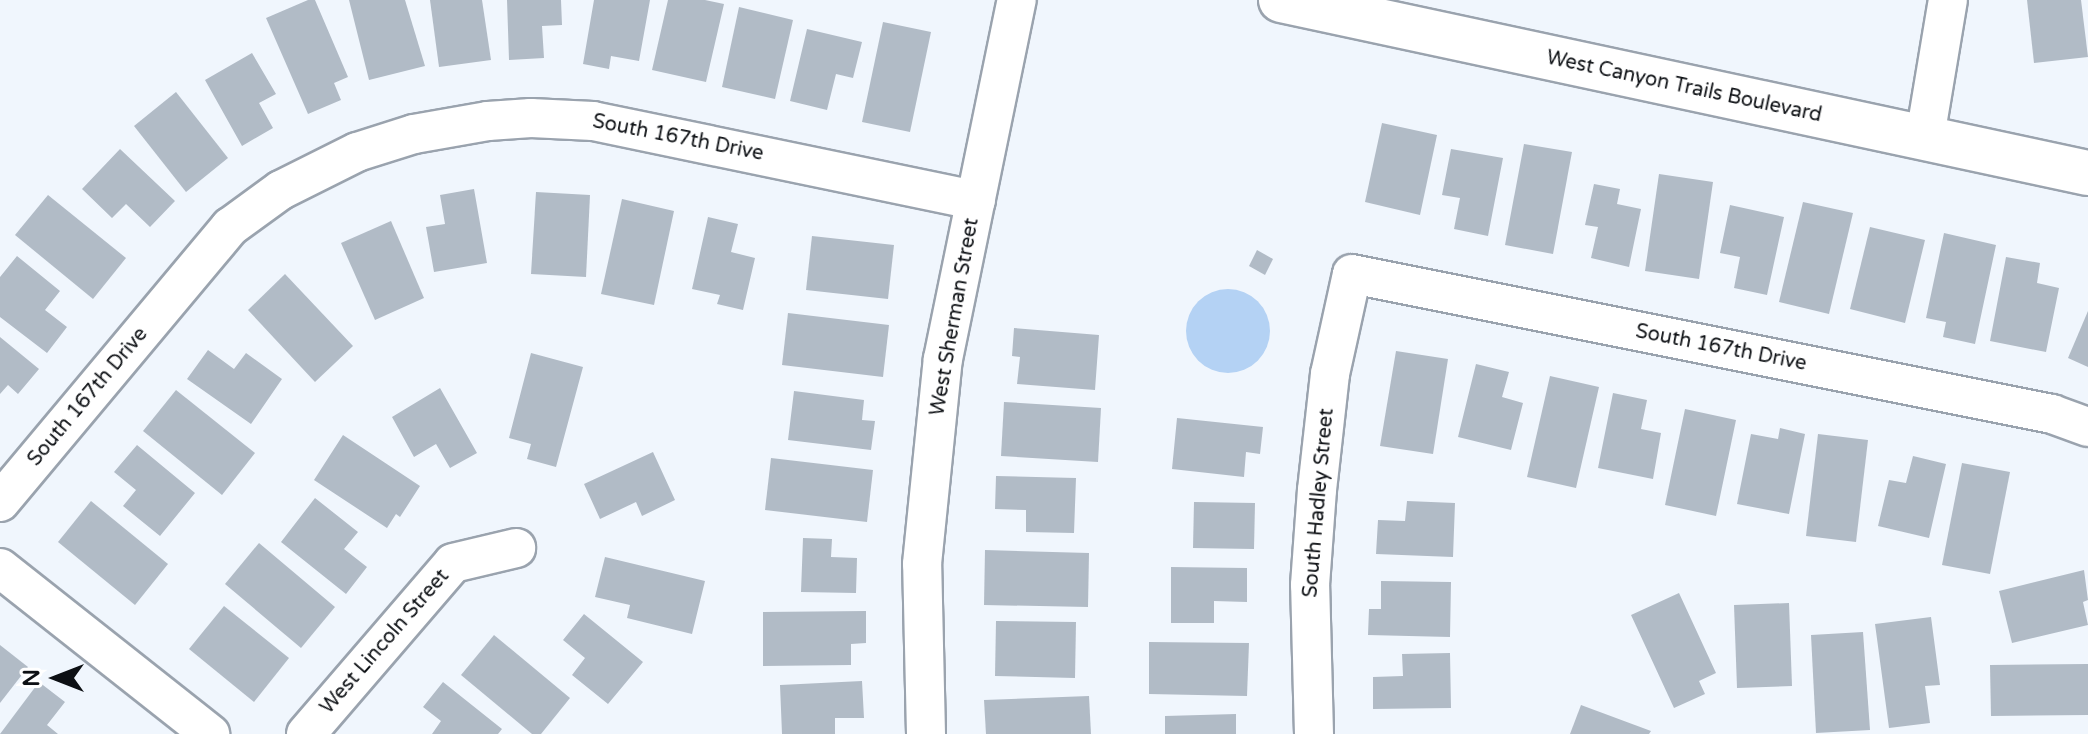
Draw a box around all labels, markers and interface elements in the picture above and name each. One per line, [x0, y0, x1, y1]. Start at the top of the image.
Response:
street label: West Canyon Trails Boulevard [1544, 46, 1824, 128]
street label: South 167th Drive [590, 110, 766, 166]
street label: West Sherman Street [926, 216, 984, 418]
street label: South 167th Drive [1633, 320, 1809, 376]
street label: South 167th Drive [23, 323, 153, 471]
street label: South Hadley Street [1299, 407, 1339, 599]
street label: West Lincoln Street [316, 565, 454, 719]
north arrow [16, 638, 96, 718]
text: N [19, 669, 45, 687]

